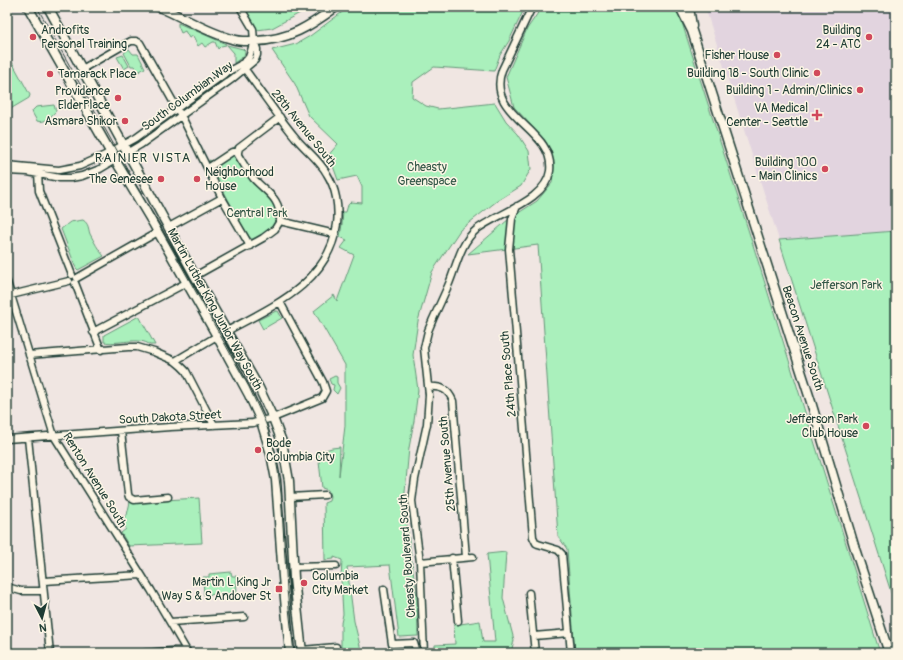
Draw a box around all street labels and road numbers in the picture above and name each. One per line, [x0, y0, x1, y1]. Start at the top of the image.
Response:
street label: South Columbian Way [139, 58, 236, 135]
street label: 28th Avenue South [268, 87, 340, 170]
street label: Martin Luther King Junior Way South [164, 226, 266, 393]
street label: Beacon Avenue South [778, 284, 827, 393]
street label: 24th Place South [497, 330, 520, 418]
street label: South Dakota Street [118, 407, 222, 428]
street label: 25th Avenue South [436, 415, 459, 512]
street label: Renton Avenue South [59, 430, 130, 531]
street label: Cheasty Boulevard South [396, 493, 419, 618]

